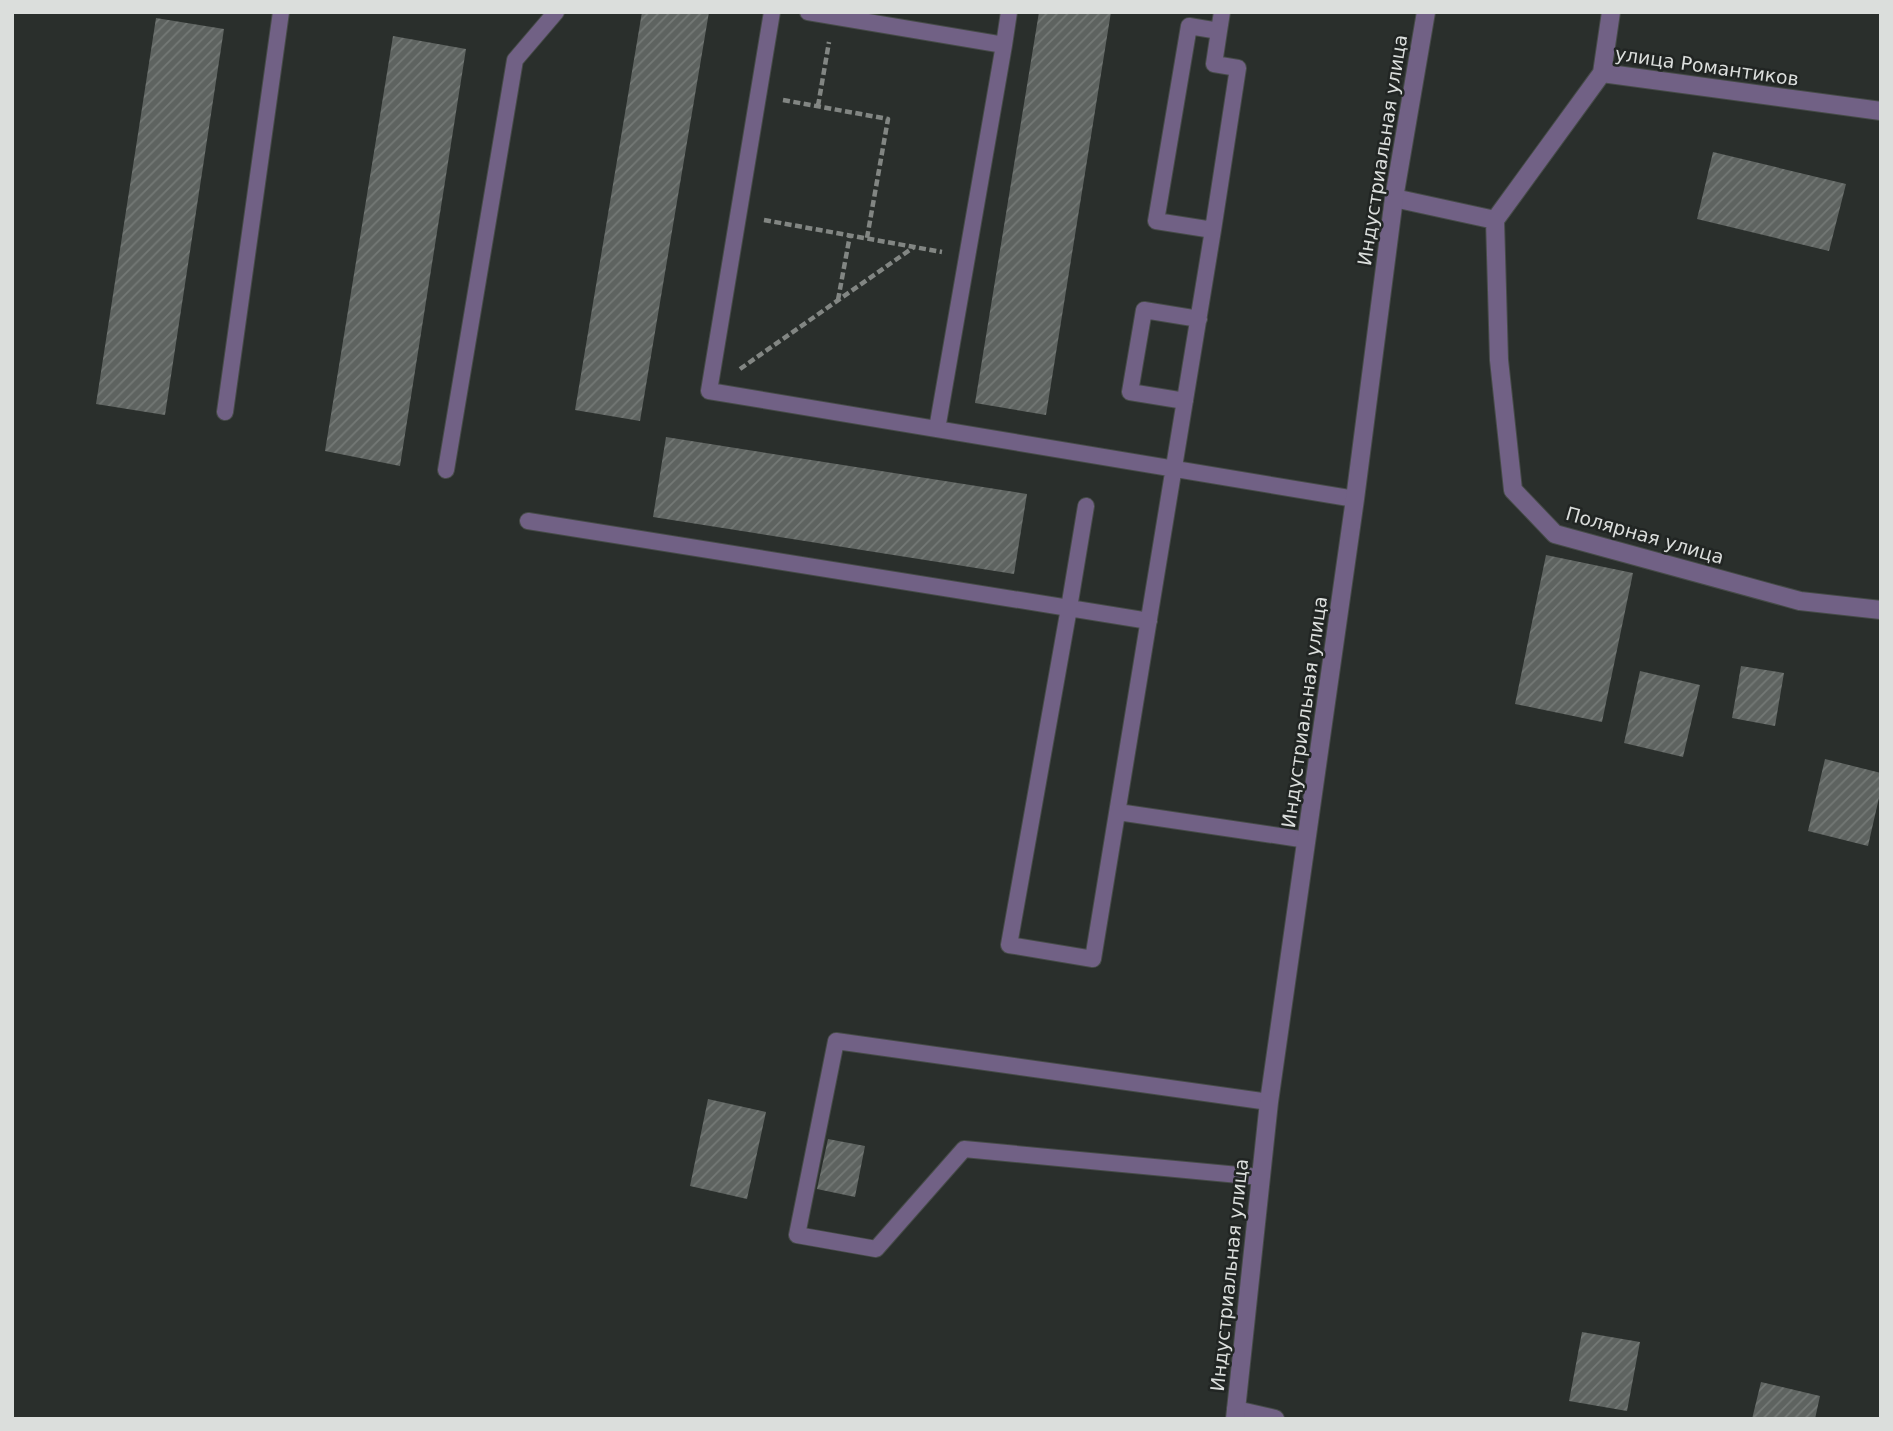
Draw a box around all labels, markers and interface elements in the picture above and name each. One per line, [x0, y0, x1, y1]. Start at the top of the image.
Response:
street label: Индустриальная улица [1353, 33, 1411, 267]
street label: улица Романтиков [1614, 42, 1800, 90]
street label: Полярная улица [1563, 502, 1727, 568]
street label: Индустриальная улица [1277, 595, 1331, 829]
street label: Индустриальная улица [1206, 1158, 1252, 1392]

